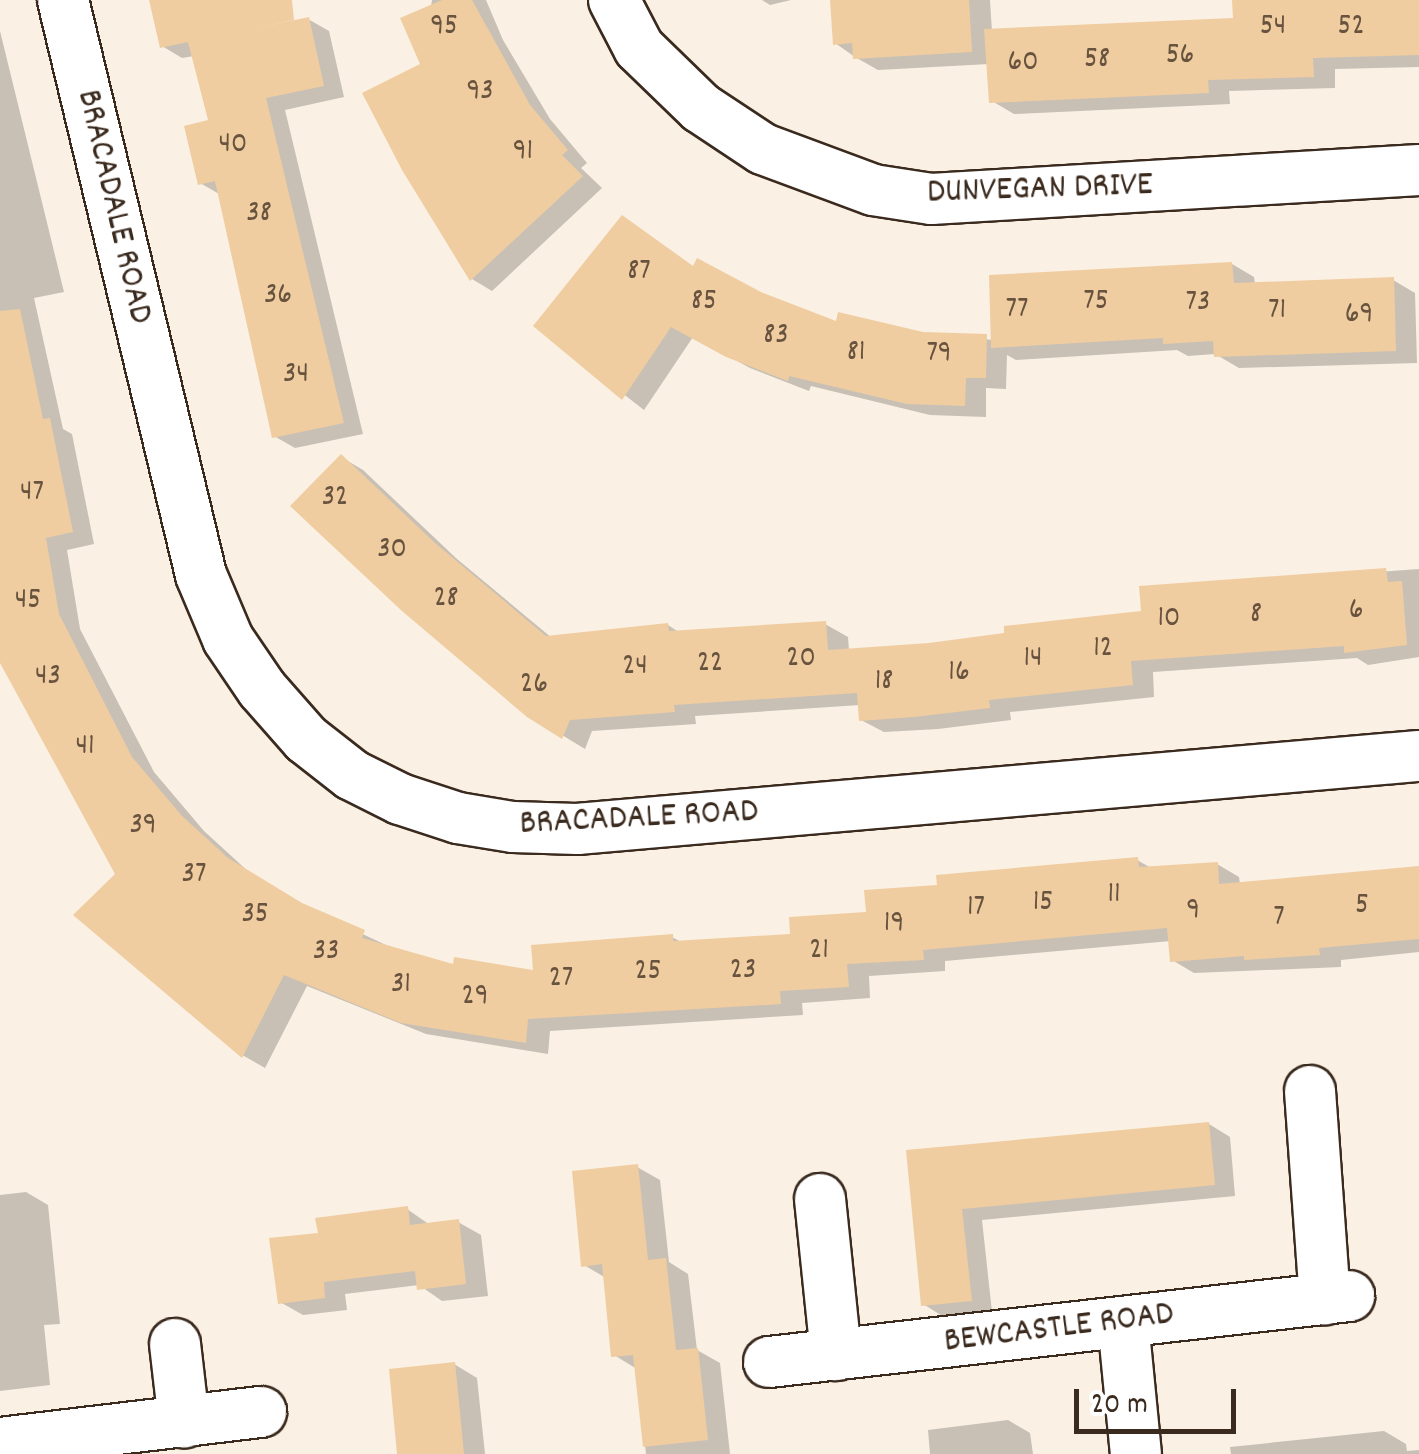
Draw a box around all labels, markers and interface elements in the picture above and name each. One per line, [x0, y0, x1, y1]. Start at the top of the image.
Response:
house number: 95 [430, 10, 458, 46]
house number: 54 [1260, 10, 1286, 46]
house number: 52 [1338, 10, 1364, 46]
house number: 56 [1166, 39, 1194, 75]
house number: 58 [1084, 43, 1110, 79]
house number: 60 [1007, 46, 1039, 82]
house number: 93 [466, 75, 494, 111]
street label: BRACADALE ROAD [66, 86, 160, 328]
house number: 40 [219, 128, 247, 164]
house number: 91 [513, 135, 533, 171]
street label: DUNVEGAN DRIVE [926, 165, 1154, 215]
house number: 38 [246, 197, 272, 233]
house number: 87 [627, 255, 651, 291]
house number: 36 [264, 279, 292, 315]
house number: 85 [691, 285, 717, 321]
house number: 75 [1083, 285, 1109, 321]
house number: 73 [1186, 286, 1210, 322]
house number: 77 [1006, 293, 1028, 329]
house number: 71 [1268, 294, 1286, 330]
house number: 69 [1345, 298, 1373, 334]
house number: 83 [763, 319, 789, 355]
house number: 81 [847, 336, 865, 372]
house number: 79 [926, 337, 952, 373]
house number: 34 [283, 358, 309, 394]
house number: 47 [20, 476, 44, 512]
house number: 32 [322, 481, 348, 517]
house number: 30 [377, 533, 407, 569]
house number: 28 [433, 582, 459, 618]
house number: 45 [15, 584, 41, 620]
house number: 6 [1349, 594, 1363, 630]
house number: 8 [1250, 598, 1262, 634]
house number: 10 [1158, 602, 1180, 638]
house number: 12 [1093, 632, 1113, 668]
house number: 20 [786, 642, 816, 678]
house number: 14 [1023, 642, 1043, 678]
house number: 22 [697, 647, 723, 683]
house number: 24 [622, 650, 648, 686]
house number: 16 [948, 656, 970, 692]
house number: 43 [35, 660, 61, 696]
house number: 18 [875, 665, 893, 701]
house number: 26 [520, 668, 548, 704]
house number: 41 [75, 730, 95, 766]
street label: BRACADALE ROAD [519, 792, 759, 846]
house number: 39 [129, 809, 157, 845]
house number: 37 [182, 858, 206, 894]
house number: 11 [1107, 878, 1121, 914]
house number: 15 [1033, 886, 1053, 922]
house number: 5 [1355, 889, 1369, 925]
house number: 17 [967, 891, 985, 927]
house number: 9 [1186, 894, 1200, 930]
house number: 35 [241, 898, 269, 934]
house number: 7 [1273, 901, 1285, 937]
house number: 19 [884, 907, 904, 943]
house number: 21 [809, 934, 829, 970]
house number: 33 [313, 935, 339, 971]
house number: 23 [730, 954, 756, 990]
house number: 25 [635, 955, 661, 991]
house number: 27 [549, 962, 573, 998]
house number: 31 [391, 968, 411, 1004]
house number: 29 [462, 980, 488, 1016]
street label: BEWCASTLE ROAD [942, 1294, 1176, 1364]
scale bar [1079, 1369, 1242, 1431]
text: 20 m [1091, 1385, 1148, 1428]

